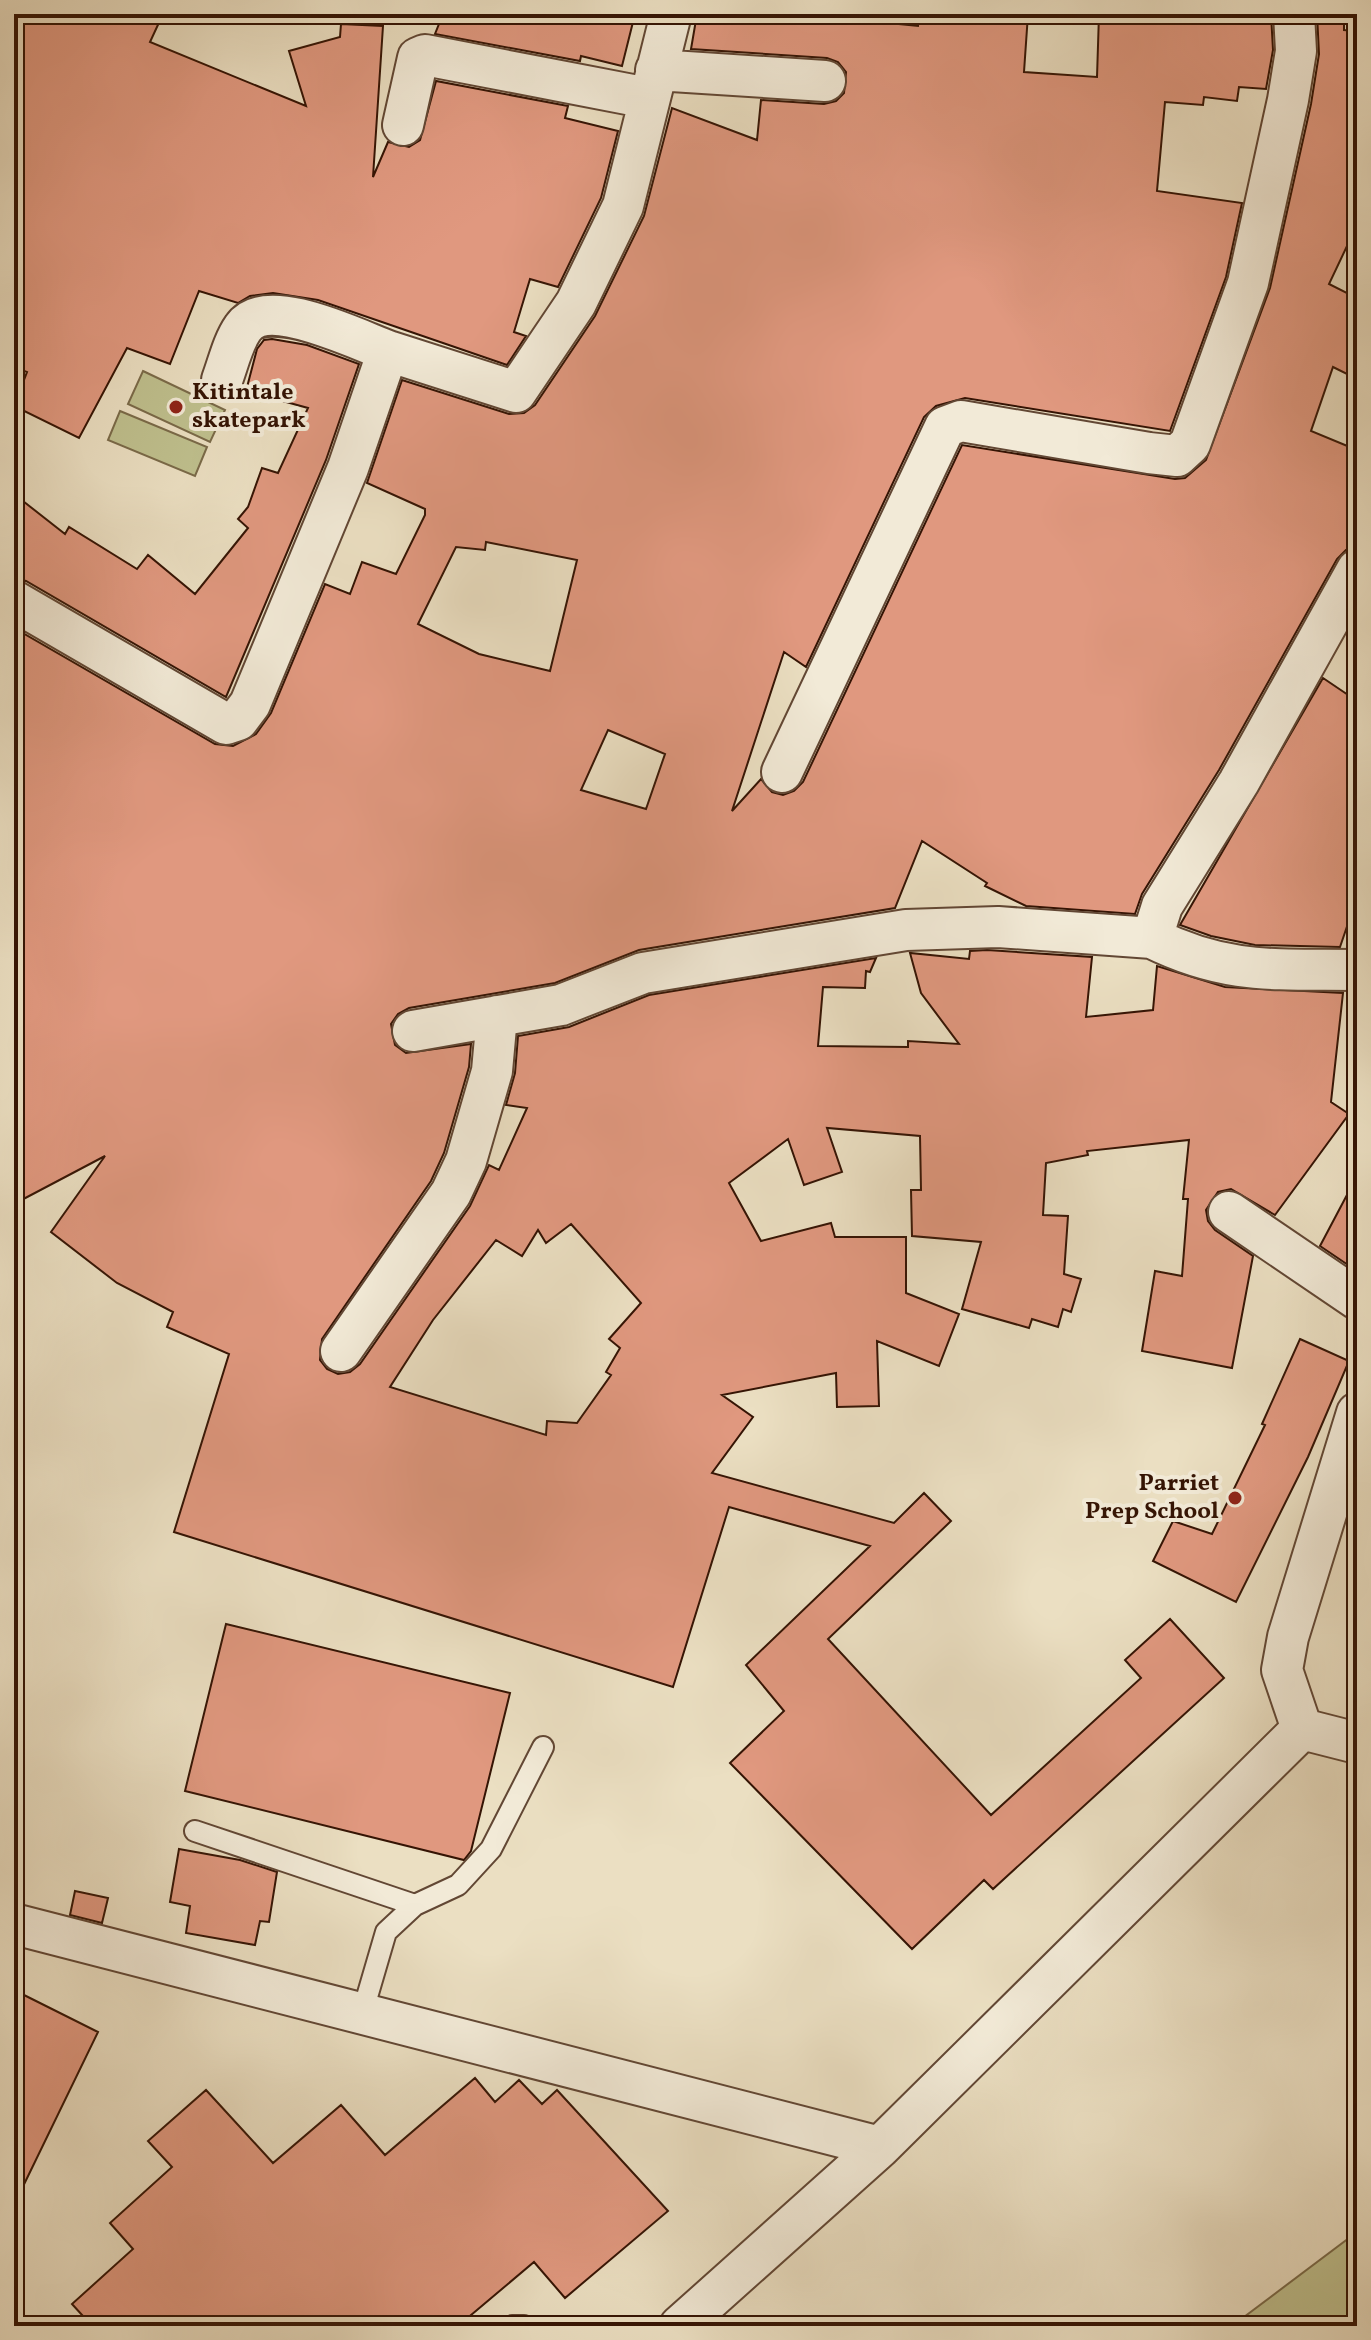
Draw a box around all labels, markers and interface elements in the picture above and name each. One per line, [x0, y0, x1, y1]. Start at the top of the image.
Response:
place label: Kitintale skatepark [192, 376, 306, 438]
marker: Kitintale skatepark [167, 398, 185, 416]
place label: Parriet Prep School [1085, 1467, 1219, 1529]
marker: Parriet Prep School [1226, 1489, 1244, 1507]

